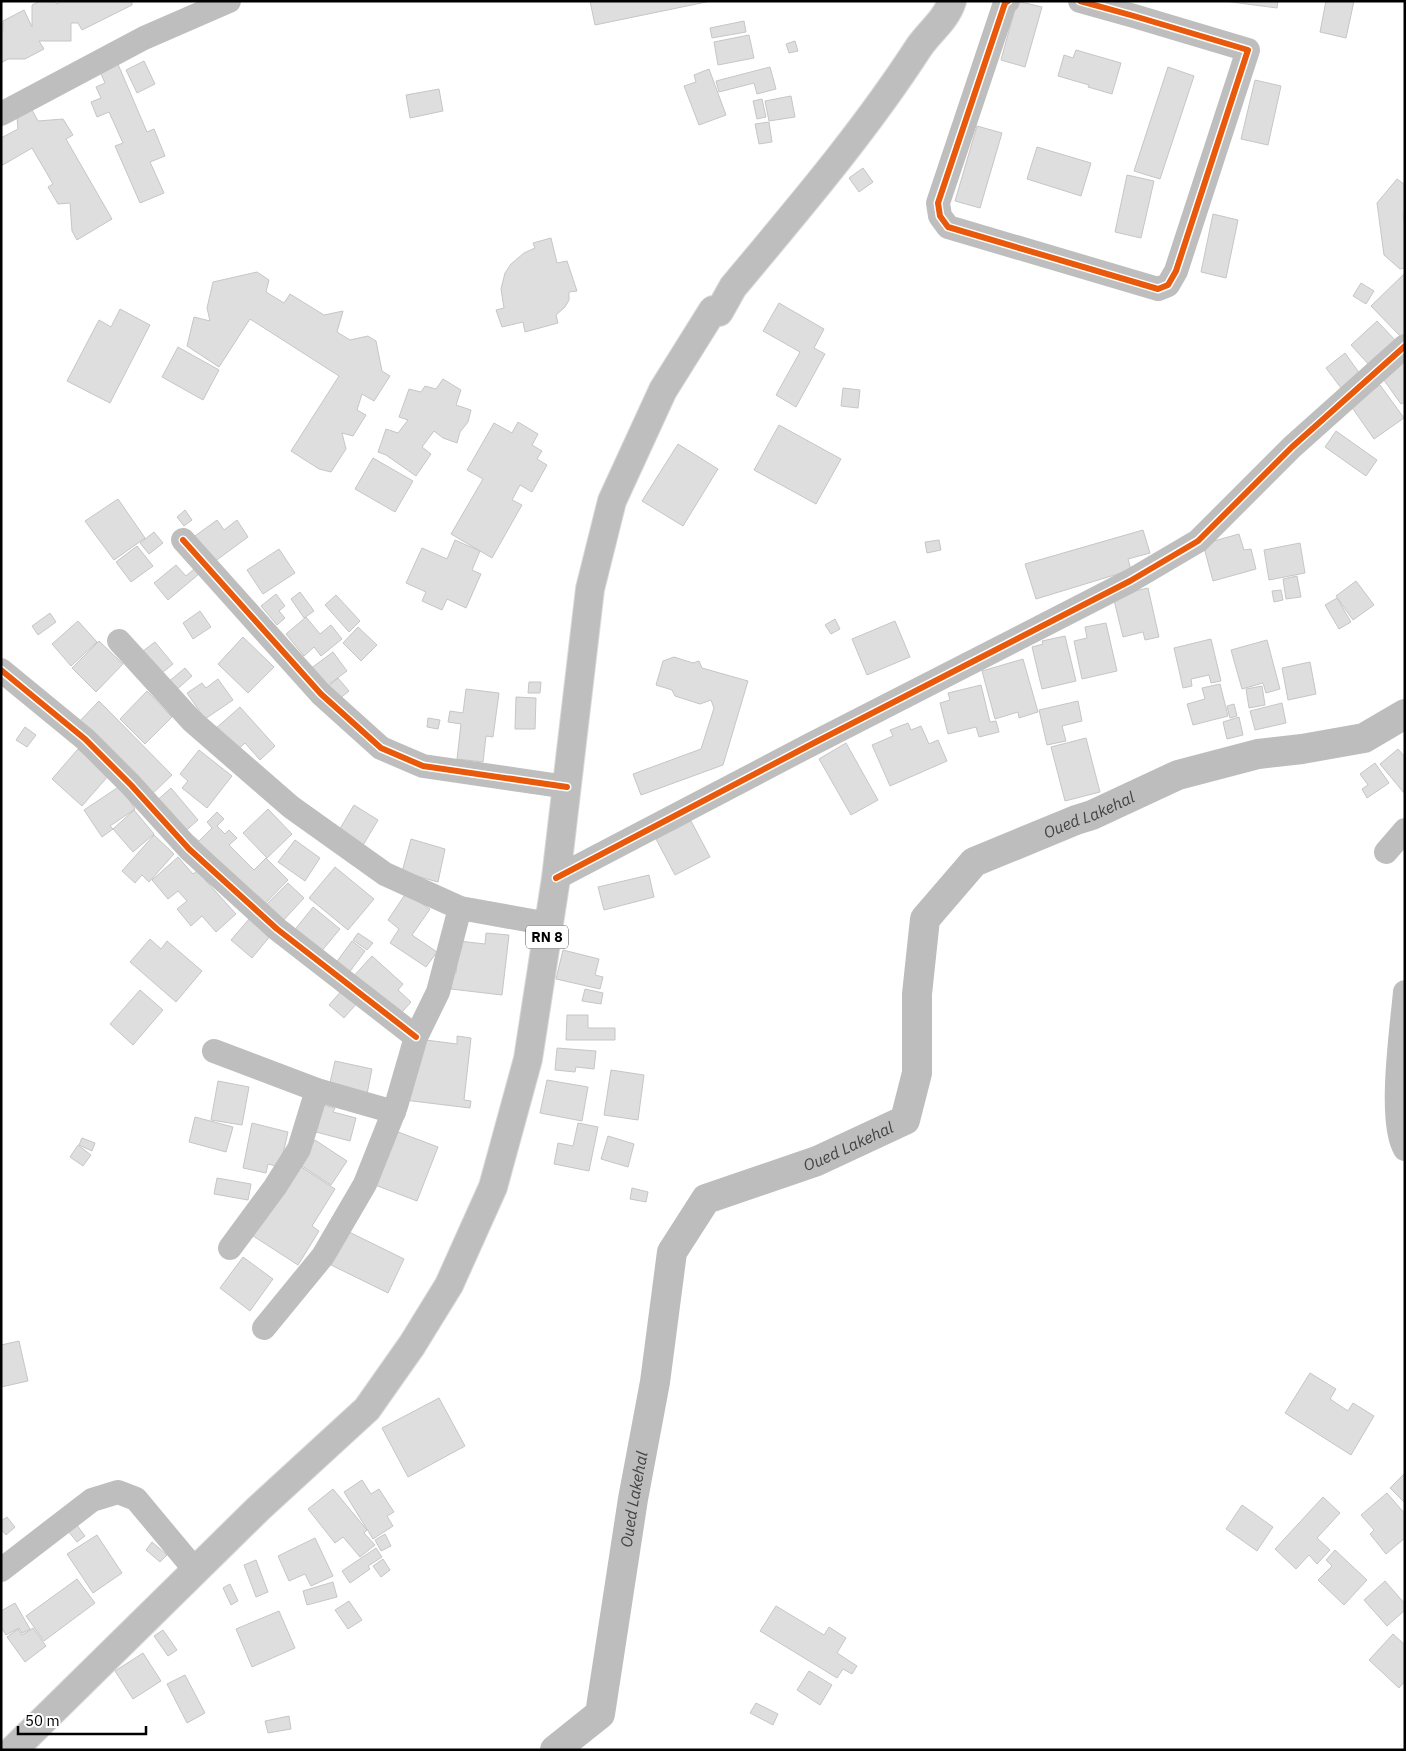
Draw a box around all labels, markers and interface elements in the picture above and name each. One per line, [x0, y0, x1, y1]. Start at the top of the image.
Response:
water label: Oued Lakehal [1040, 786, 1138, 842]
road number: RN 8 [526, 926, 568, 949]
water label: Oued Lakehal [801, 1117, 897, 1175]
water label: Oued Lakehal [616, 1449, 652, 1548]
scale bar [18, 1704, 145, 1736]
text: 50 m [25, 1711, 60, 1730]

